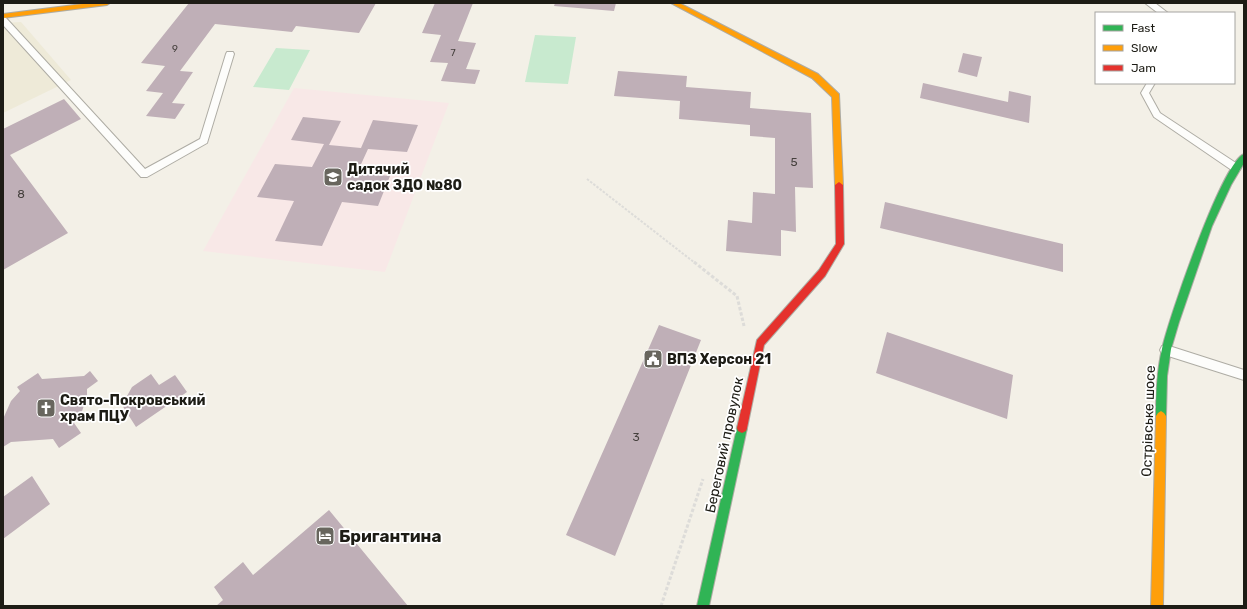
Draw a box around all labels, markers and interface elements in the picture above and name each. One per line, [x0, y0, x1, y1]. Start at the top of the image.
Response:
legend [1095, 12, 1235, 84]
text: Fast [1131, 21, 1155, 35]
text: Slow [1131, 41, 1158, 55]
house number: 9 [172, 43, 178, 55]
house number: 7 [450, 47, 456, 59]
text: Jam [1131, 61, 1156, 75]
house number: 5 [790, 155, 798, 169]
place label: Дитячий садок ЗДО №80 [347, 161, 462, 194]
school or university icon: Дитячий садок ЗДО №80 [322, 166, 344, 188]
house number: 8 [17, 187, 25, 201]
public building icon: ВПЗ Херсон 21 [642, 348, 664, 370]
place label: ВПЗ Херсон 21 [667, 351, 771, 368]
street label: Острівське шосе [1138, 365, 1159, 477]
street label: Береговий провулок [702, 375, 747, 515]
place label: Свято-Покровський храм ПЦУ [60, 392, 205, 425]
church icon: Свято-Покровський храм ПЦУ [35, 397, 57, 419]
house number: 3 [632, 430, 640, 444]
hotel icon: Бригантина [314, 525, 336, 547]
place label: Бригантина [339, 526, 441, 546]

